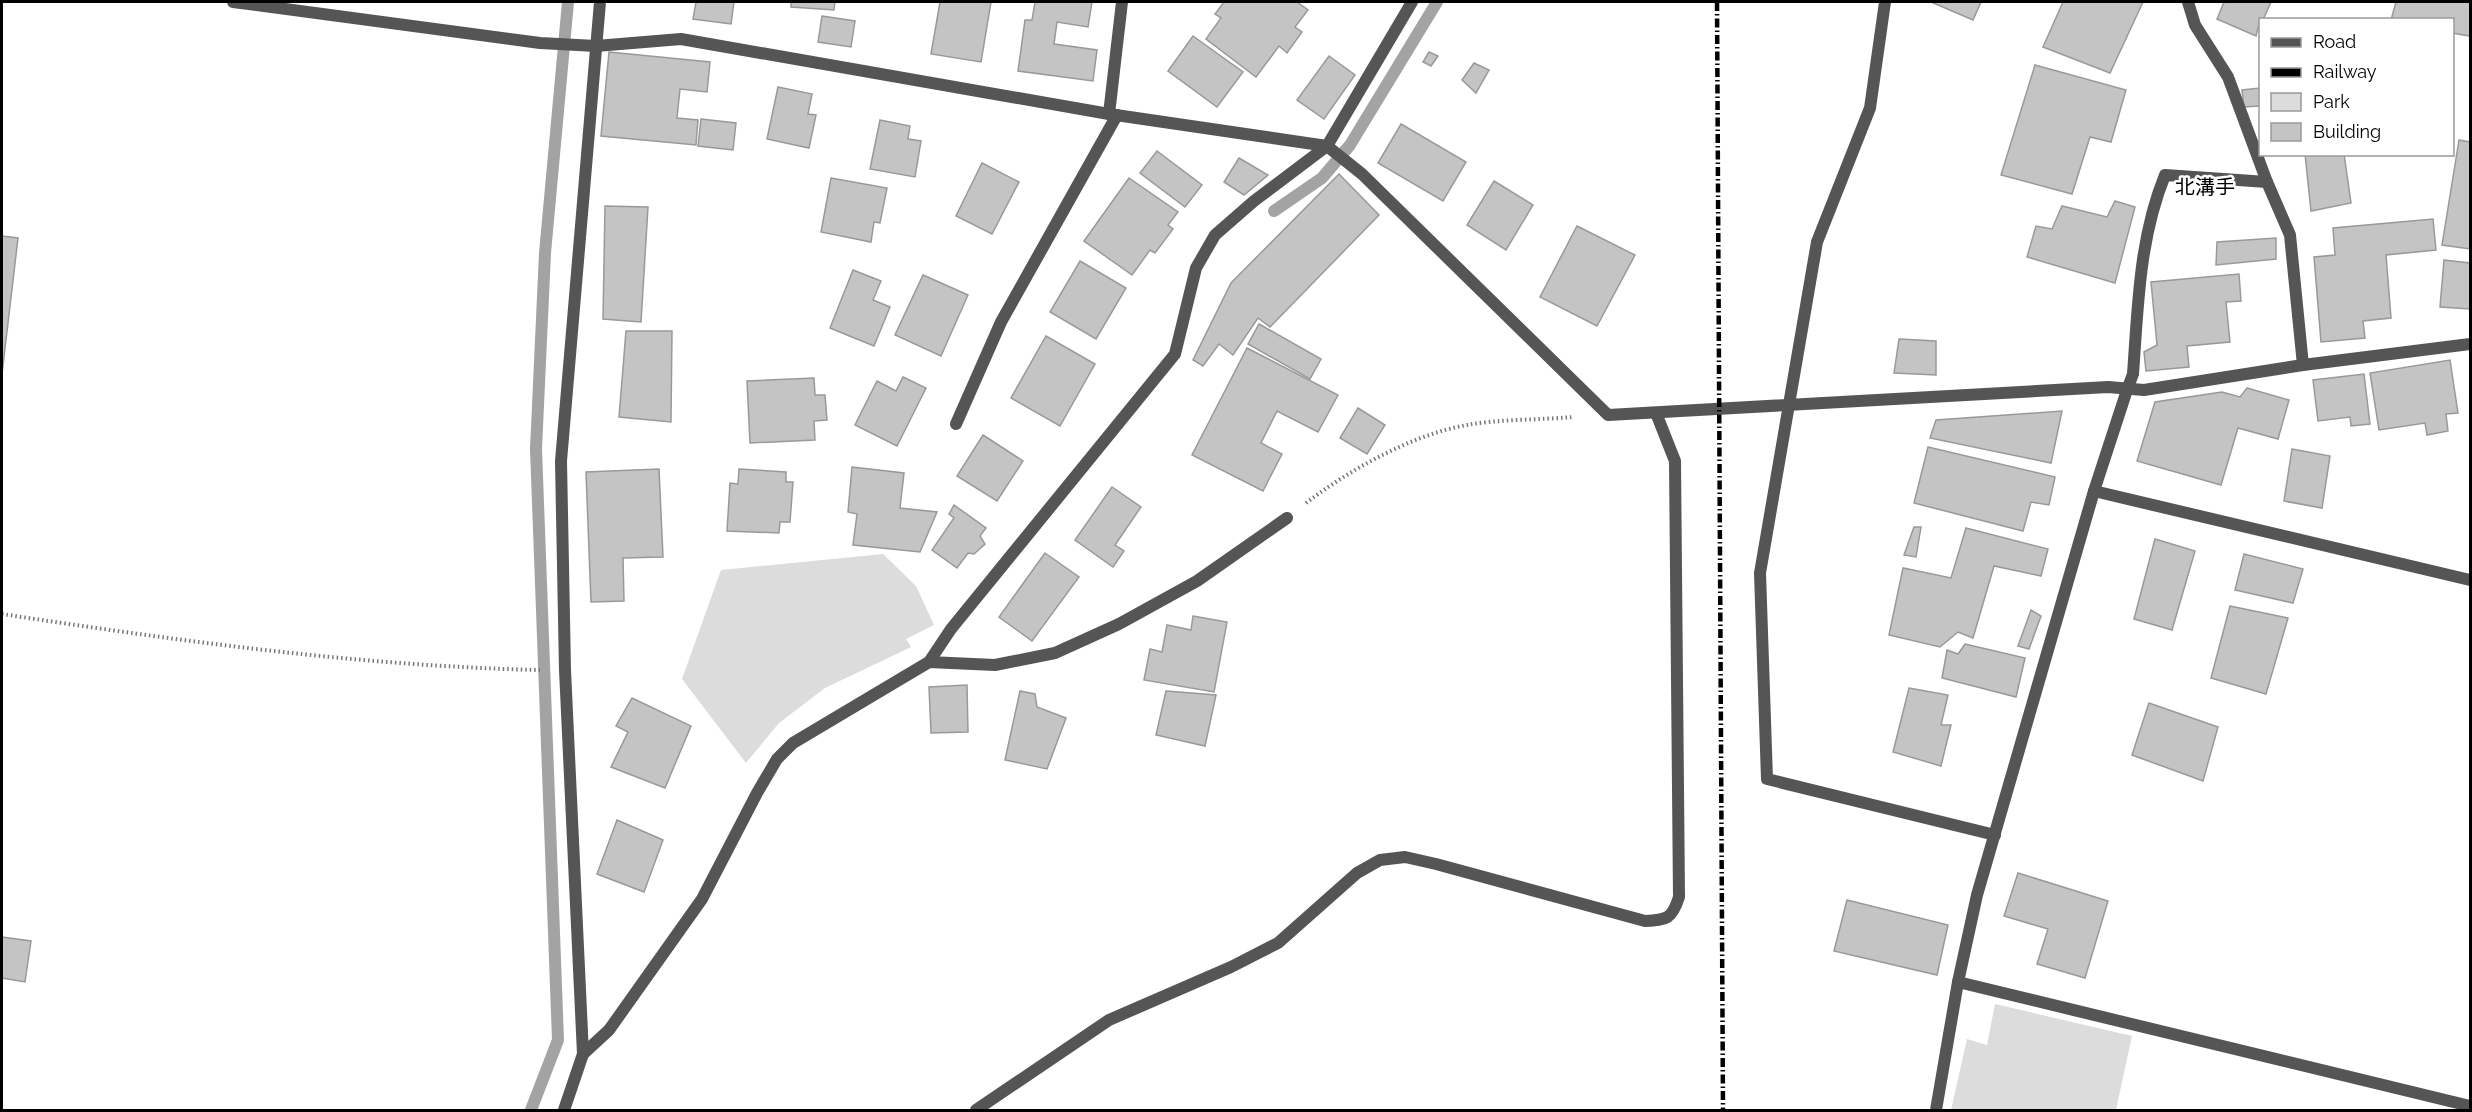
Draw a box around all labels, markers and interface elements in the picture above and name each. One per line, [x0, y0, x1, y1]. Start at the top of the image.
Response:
legend [2259, 18, 2454, 156]
text: Road [2313, 31, 2356, 52]
text: Railway [2313, 61, 2377, 82]
text: Park [2313, 91, 2350, 112]
text: Building [2313, 121, 2381, 142]
district label: 北溝手 [2175, 175, 2235, 199]

